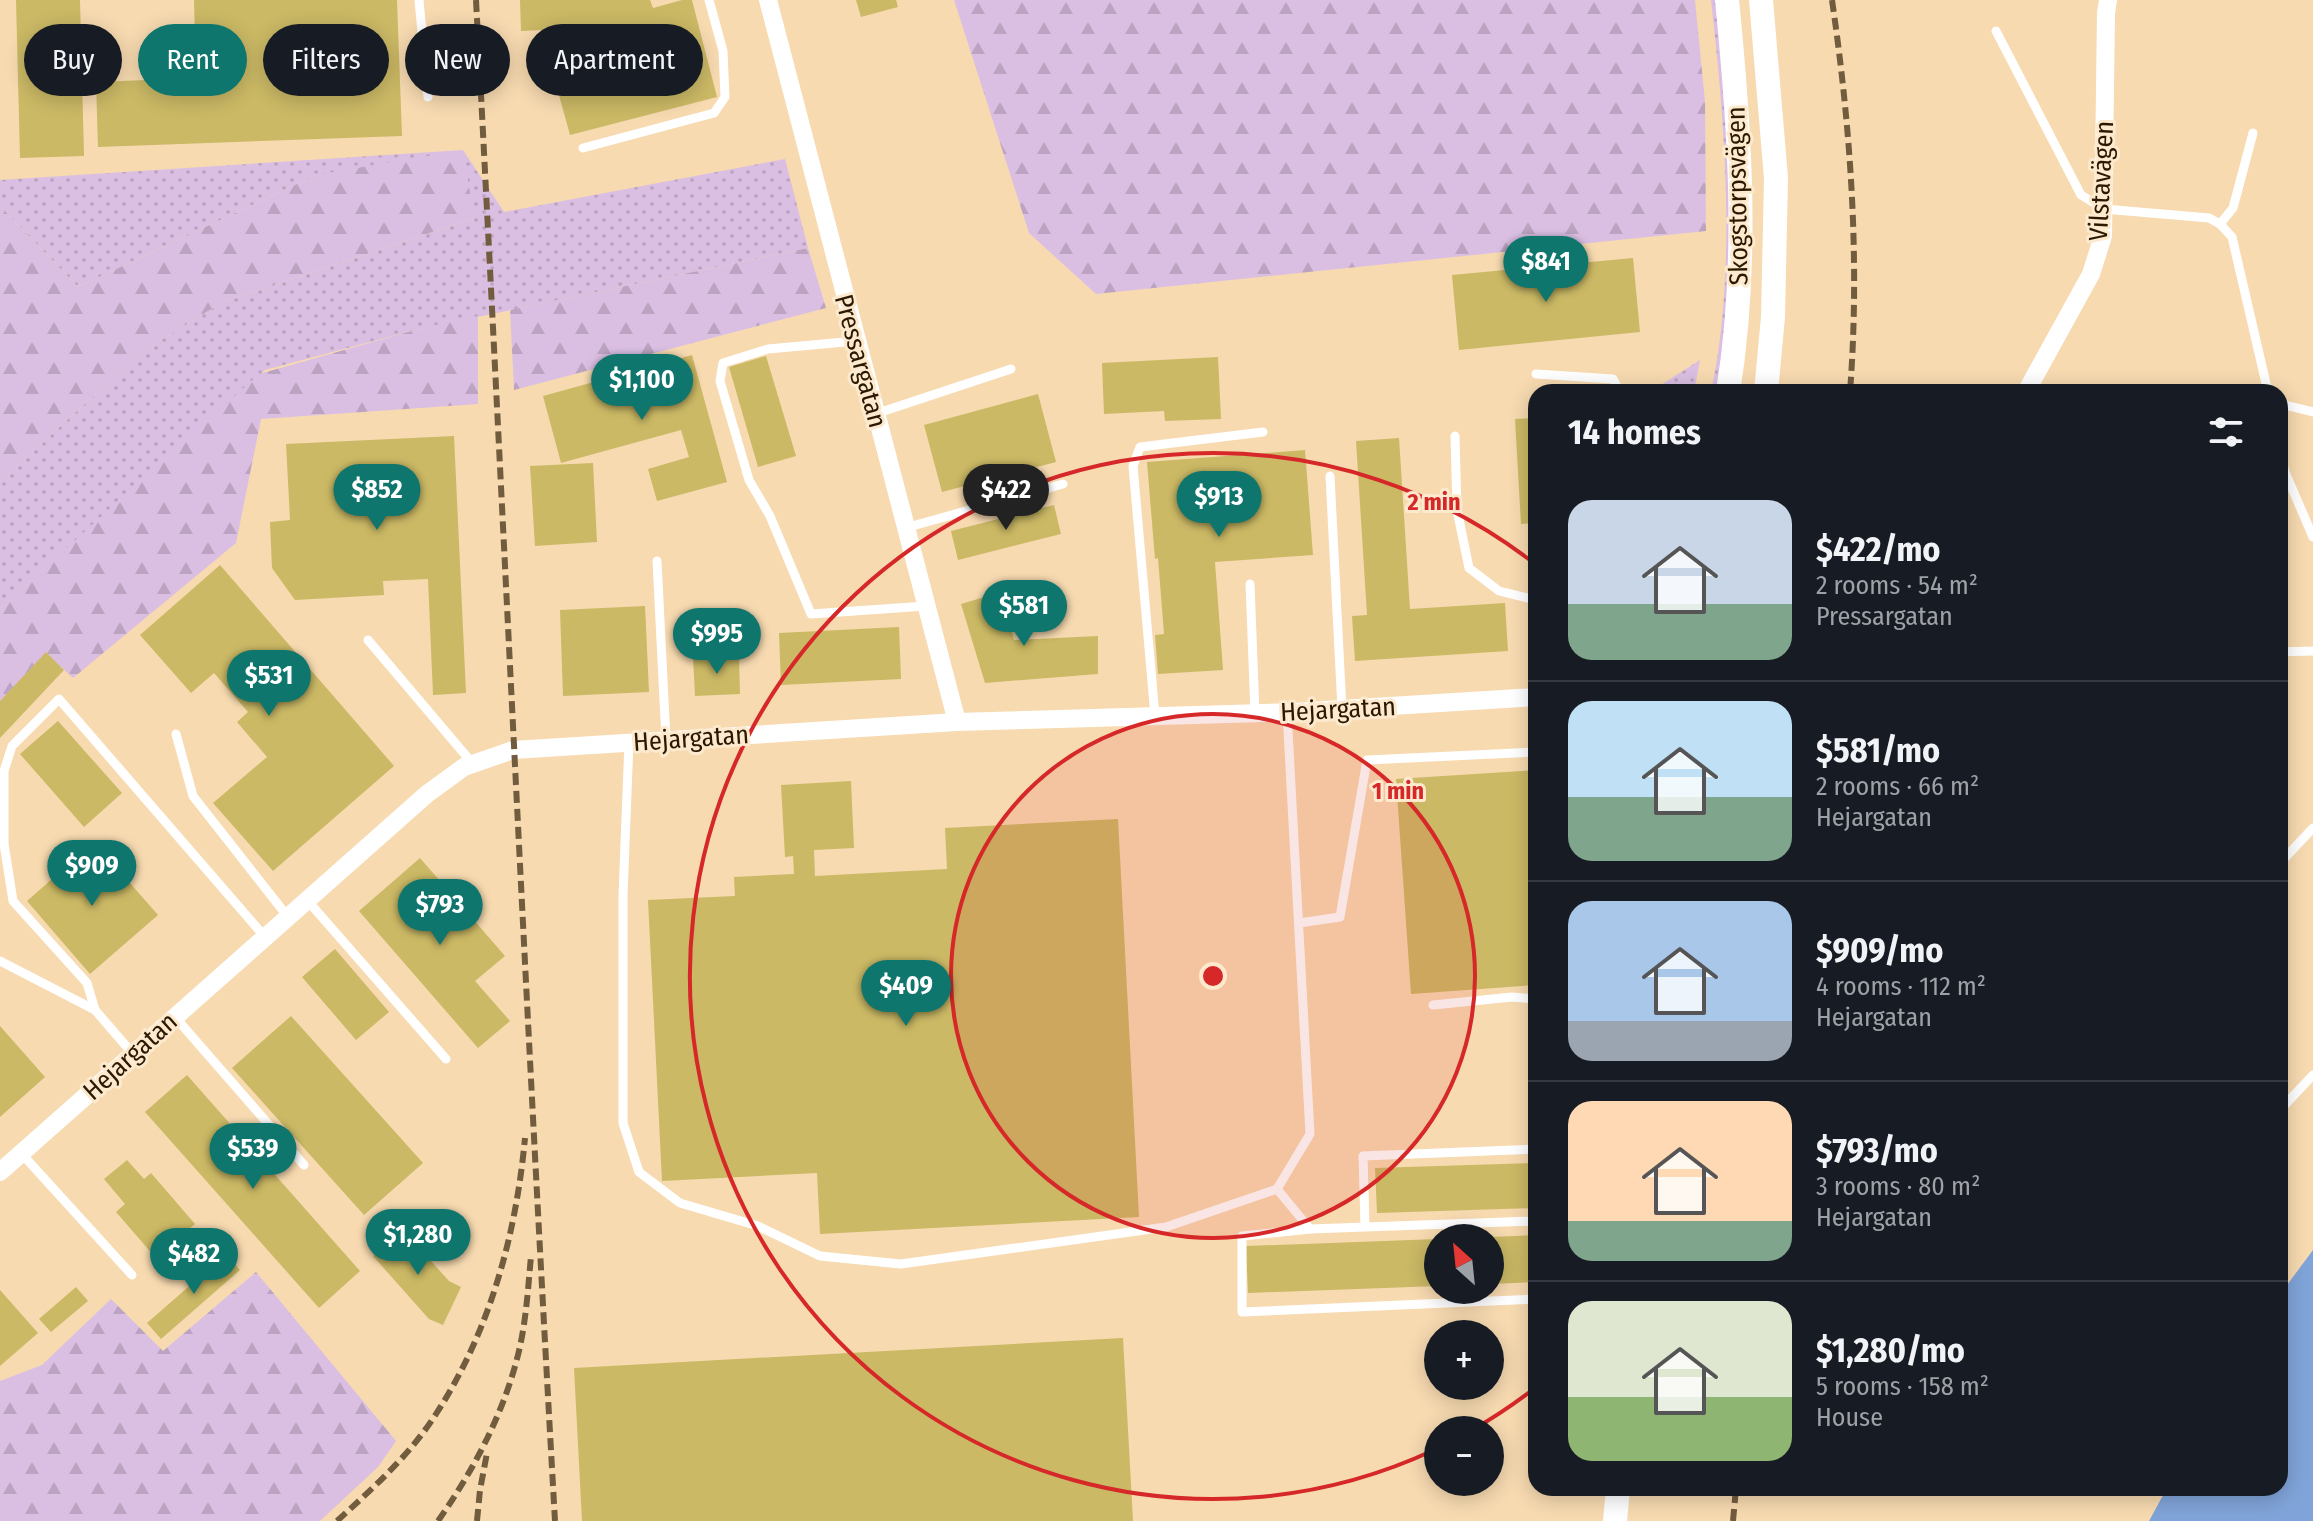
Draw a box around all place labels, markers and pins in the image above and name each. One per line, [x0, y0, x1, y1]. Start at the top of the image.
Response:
pin: $841 [1499, 236, 1593, 304]
pin: $1,100 [577, 354, 707, 422]
pin: $852 [330, 464, 424, 532]
pin: $422 [959, 464, 1053, 532]
pin: $913 [1172, 471, 1266, 539]
pin: $581 [977, 580, 1071, 648]
pin: $995 [670, 608, 764, 676]
pin: $531 [222, 650, 316, 718]
pin: $909 [45, 840, 139, 908]
pin: $793 [393, 879, 487, 947]
pin: $409 [859, 960, 953, 1028]
centre of rings [1199, 962, 1227, 990]
pin: $539 [206, 1123, 300, 1191]
pin: $1,280 [353, 1209, 483, 1277]
pin: $482 [147, 1228, 241, 1296]

